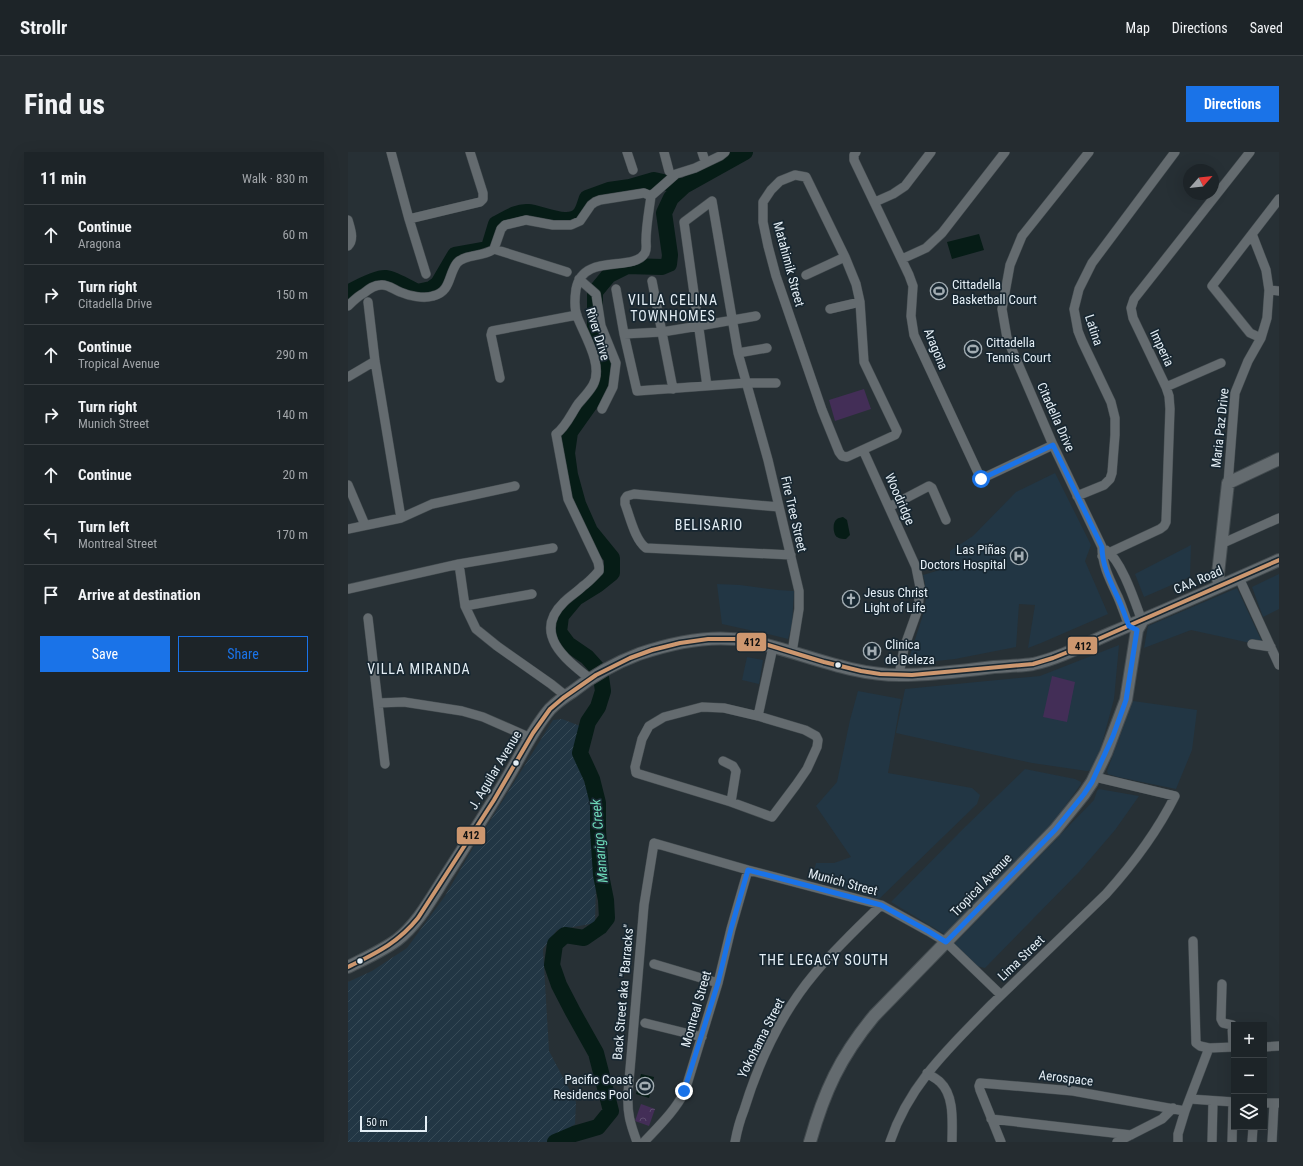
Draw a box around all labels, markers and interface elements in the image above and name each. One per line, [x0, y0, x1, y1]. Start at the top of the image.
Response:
text: Strollr [20, 16, 67, 39]
text: Map [1126, 20, 1150, 36]
text: Directions [1172, 20, 1228, 36]
text: Saved [1250, 20, 1283, 36]
button: Directions [1186, 86, 1279, 122]
text: Find us [24, 88, 105, 121]
north arrow [1183, 164, 1219, 200]
text: 11 min [40, 168, 86, 188]
text: Walk · 830 m [242, 171, 308, 186]
text: Continue [78, 218, 132, 236]
street label: Matahimik Street [770, 220, 808, 308]
icon: ahead [40, 224, 62, 246]
text: 60 m [282, 227, 308, 242]
text: Aragona [78, 236, 121, 251]
place label: Cittadella Basketball Court [952, 277, 1037, 307]
text: Turn right [78, 278, 137, 296]
sports icon: Cittadella Basketball Court [929, 281, 949, 301]
icon: right [40, 284, 62, 306]
text: 150 m [276, 287, 308, 302]
district label: VILLA CELINA TOWNHOMES [628, 292, 718, 324]
text: Citadella Drive [78, 296, 152, 311]
street label: River Drive [583, 306, 613, 362]
street label: Latina [1082, 313, 1106, 347]
street label: Aragona [921, 326, 951, 372]
street label: Imperia [1147, 327, 1177, 369]
place label: Cittadella Tennis Court [986, 335, 1051, 365]
text: Continue [78, 338, 132, 356]
sports icon: Cittadella Tennis Court [963, 339, 983, 359]
icon: ahead [40, 344, 62, 366]
text: 290 m [276, 347, 308, 362]
text: Tropical Avenue [78, 356, 160, 371]
street label: Citadella Drive [1034, 380, 1078, 454]
street label: Maria Paz Drive [1208, 387, 1232, 469]
text: Turn right [78, 398, 137, 416]
icon: right [40, 404, 62, 426]
text: 140 m [276, 407, 308, 422]
text: Munich Street [78, 416, 149, 431]
icon: ahead [40, 464, 62, 486]
text: Continue [78, 466, 132, 484]
text: 20 m [282, 467, 308, 482]
route start [972, 470, 990, 488]
street label: Woodridge [882, 471, 918, 527]
street label: Fire Tree Street [778, 474, 810, 554]
district label: BELISARIO [675, 517, 743, 533]
text: Turn left [78, 518, 129, 536]
icon: left [40, 524, 62, 546]
text: 170 m [276, 527, 308, 542]
text: Montreal Street [78, 536, 157, 551]
place label: Las Piñas Doctors Hospital [920, 542, 1006, 572]
hospital icon: Las Piñas Doctors Hospital [1009, 546, 1029, 566]
street label: CAA Road [1171, 563, 1225, 597]
icon: arrive [40, 584, 62, 606]
place label: Jesus Christ Light of Life [864, 585, 928, 615]
text: Arrive at destination [78, 586, 201, 604]
church icon: Jesus Christ Light of Life [841, 589, 861, 609]
line badge: 412 [736, 632, 767, 652]
button: Save [40, 636, 170, 672]
button: Share [178, 636, 308, 672]
text: 412 [744, 636, 761, 649]
line badge: 412 [1067, 636, 1098, 655]
place label: Clinica de Beleza [885, 637, 935, 667]
text: 412 [1075, 640, 1092, 653]
hospital icon: Clinica de Beleza [862, 641, 882, 661]
unlabelled marker [833, 660, 843, 670]
district label: VILLA MIRANDA [367, 661, 471, 677]
street label: J. Aguilar Avenue [466, 728, 524, 812]
unlabelled marker [511, 758, 521, 768]
water label: Manarigo Creek [587, 797, 611, 884]
line badge: 412 [456, 826, 486, 845]
text: 412 [463, 829, 480, 842]
street label: Tropical Avenue [947, 850, 1015, 920]
street label: Munich Street [807, 866, 879, 898]
street label: Back Street aka "Barracks" [610, 923, 636, 1061]
street label: Lima Street [995, 932, 1047, 984]
district label: THE LEGACY SOUTH [759, 952, 889, 968]
unlabelled marker [355, 956, 365, 966]
street label: Montreal Street [678, 969, 714, 1049]
street label: Yokohama Street [735, 996, 788, 1080]
map controls [1231, 1022, 1267, 1130]
button: + [1231, 1022, 1267, 1058]
button: − [1231, 1058, 1267, 1094]
street label: Aerospace [1038, 1067, 1094, 1089]
place label: Pacific Coast Residencs Pool [553, 1072, 632, 1102]
sports icon: Pacific Coast Residencs Pool [635, 1076, 655, 1096]
route end [675, 1082, 693, 1100]
button: layers [1231, 1094, 1267, 1130]
scale bar [360, 1114, 427, 1133]
text: 50 m [366, 1116, 388, 1129]

